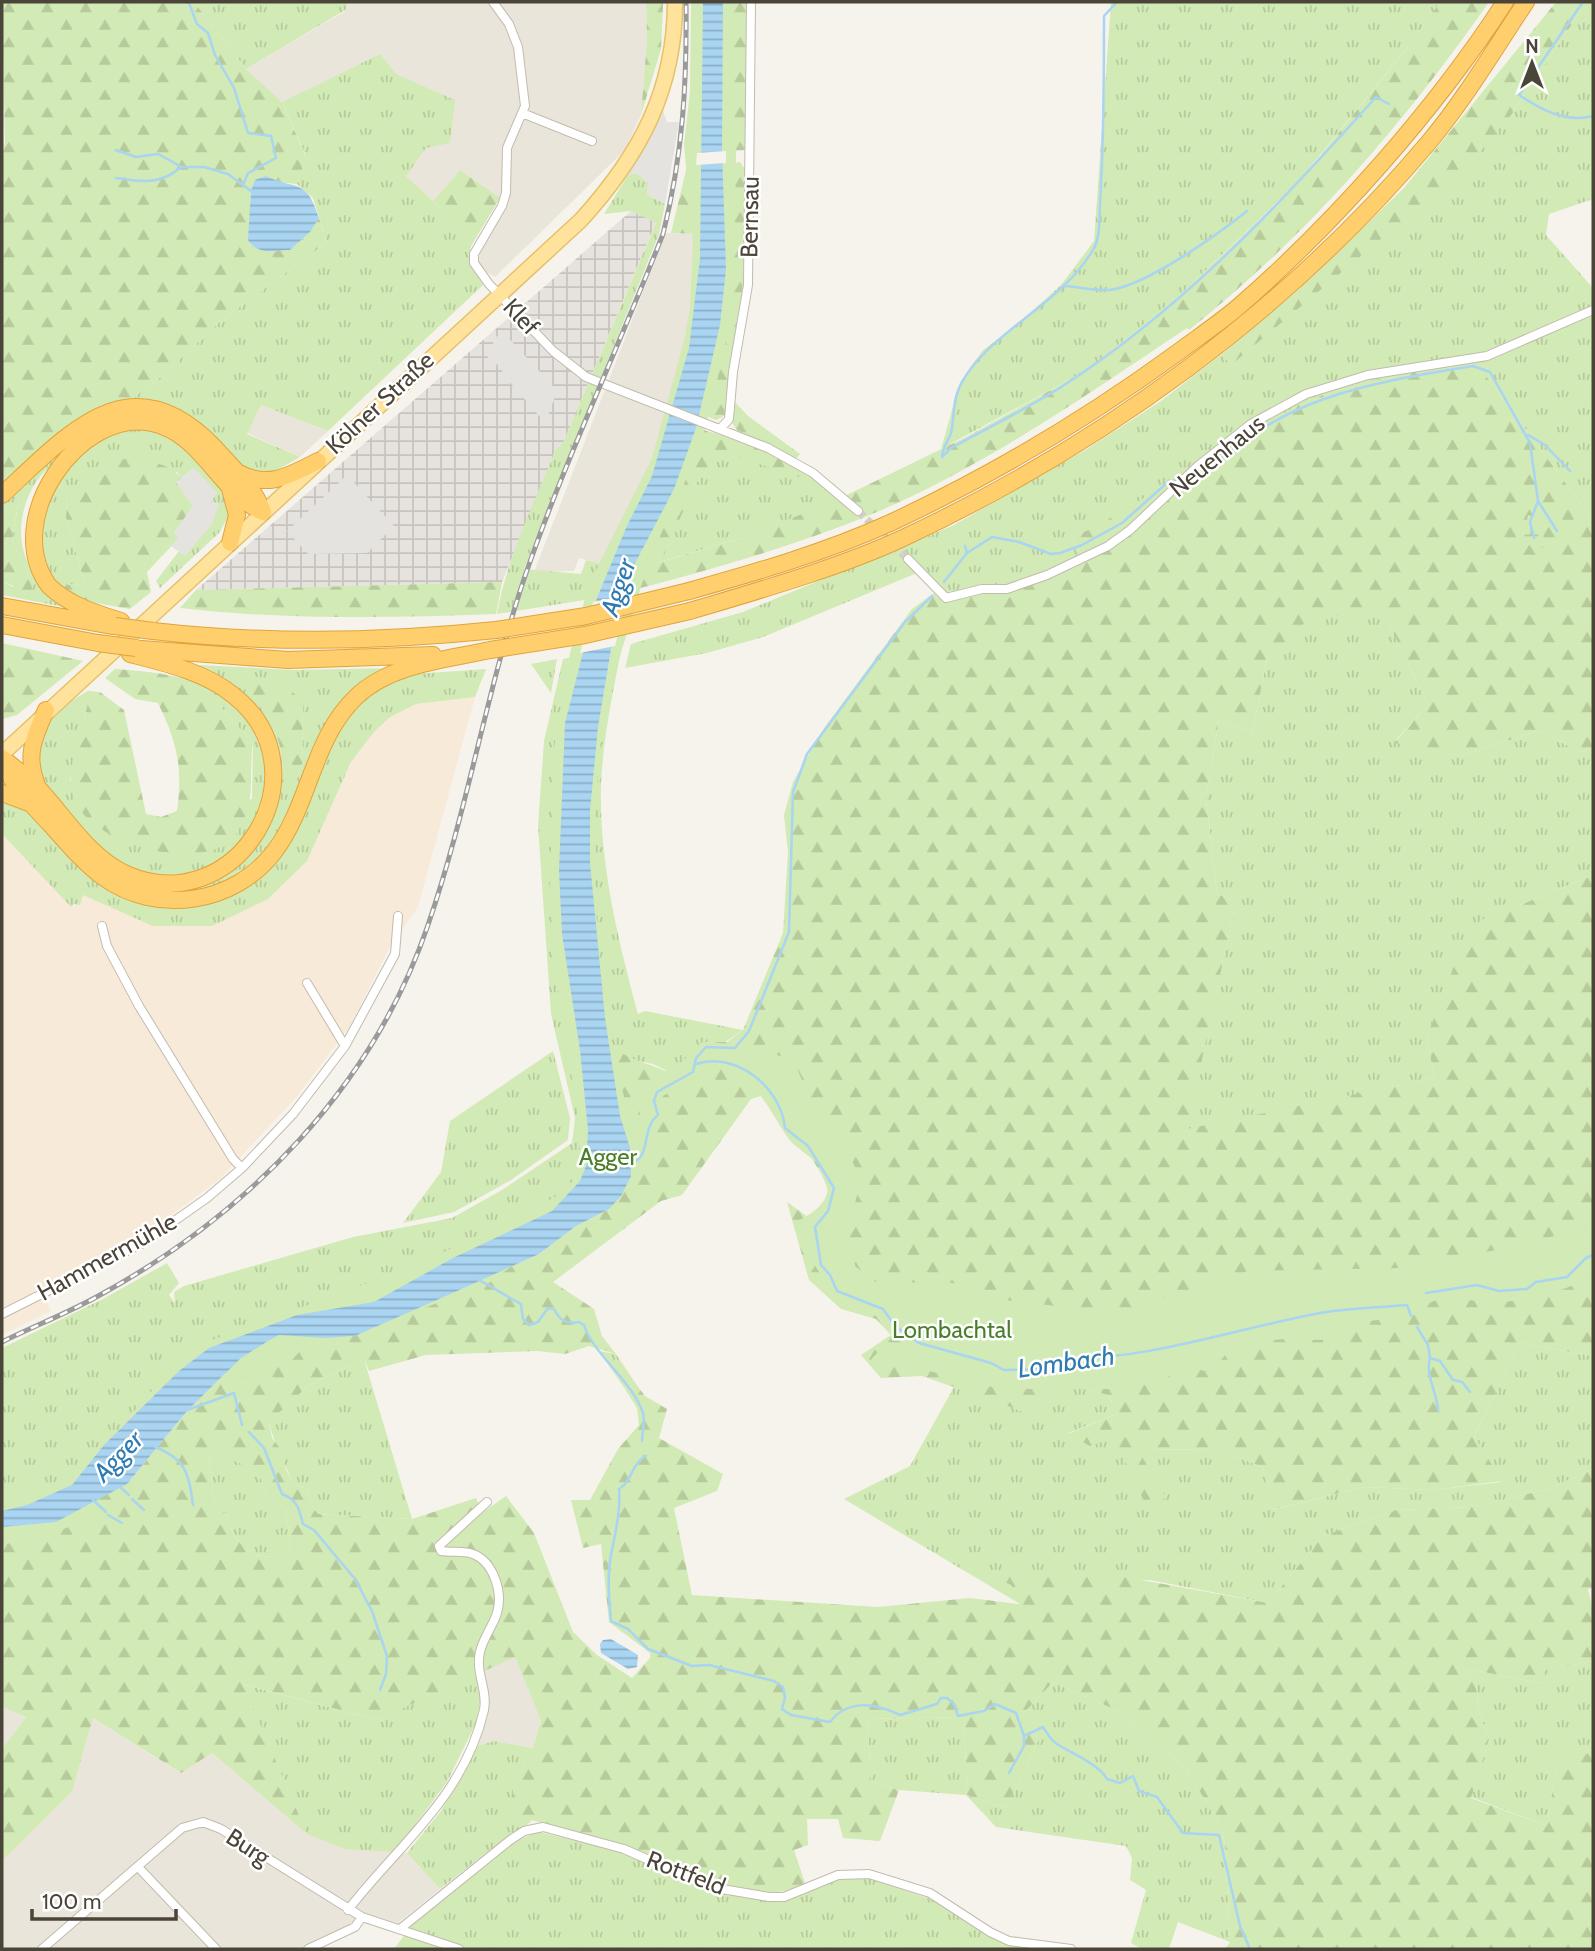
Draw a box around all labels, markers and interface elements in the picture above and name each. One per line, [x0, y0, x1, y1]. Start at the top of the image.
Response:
north arrow [1497, 28, 1567, 98]
text: N [1525, 35, 1539, 58]
street label: Bernsau [734, 176, 765, 258]
street label: Klef [497, 292, 545, 341]
street label: Kölner Straße [320, 345, 440, 460]
street label: Neuenhaus [1163, 408, 1270, 503]
water label: Agger [593, 553, 643, 621]
park label: Agger [579, 1142, 638, 1171]
street label: Hammermühle [32, 1206, 181, 1307]
park label: Lombachtal [892, 1315, 1012, 1344]
water label: Lombach [1016, 1339, 1116, 1385]
water label: Agger [86, 1423, 150, 1489]
street label: Burg [221, 1822, 276, 1872]
street label: Rottfeld [643, 1844, 730, 1901]
scale bar [32, 1878, 175, 1922]
text: 100 m [42, 1889, 101, 1914]

